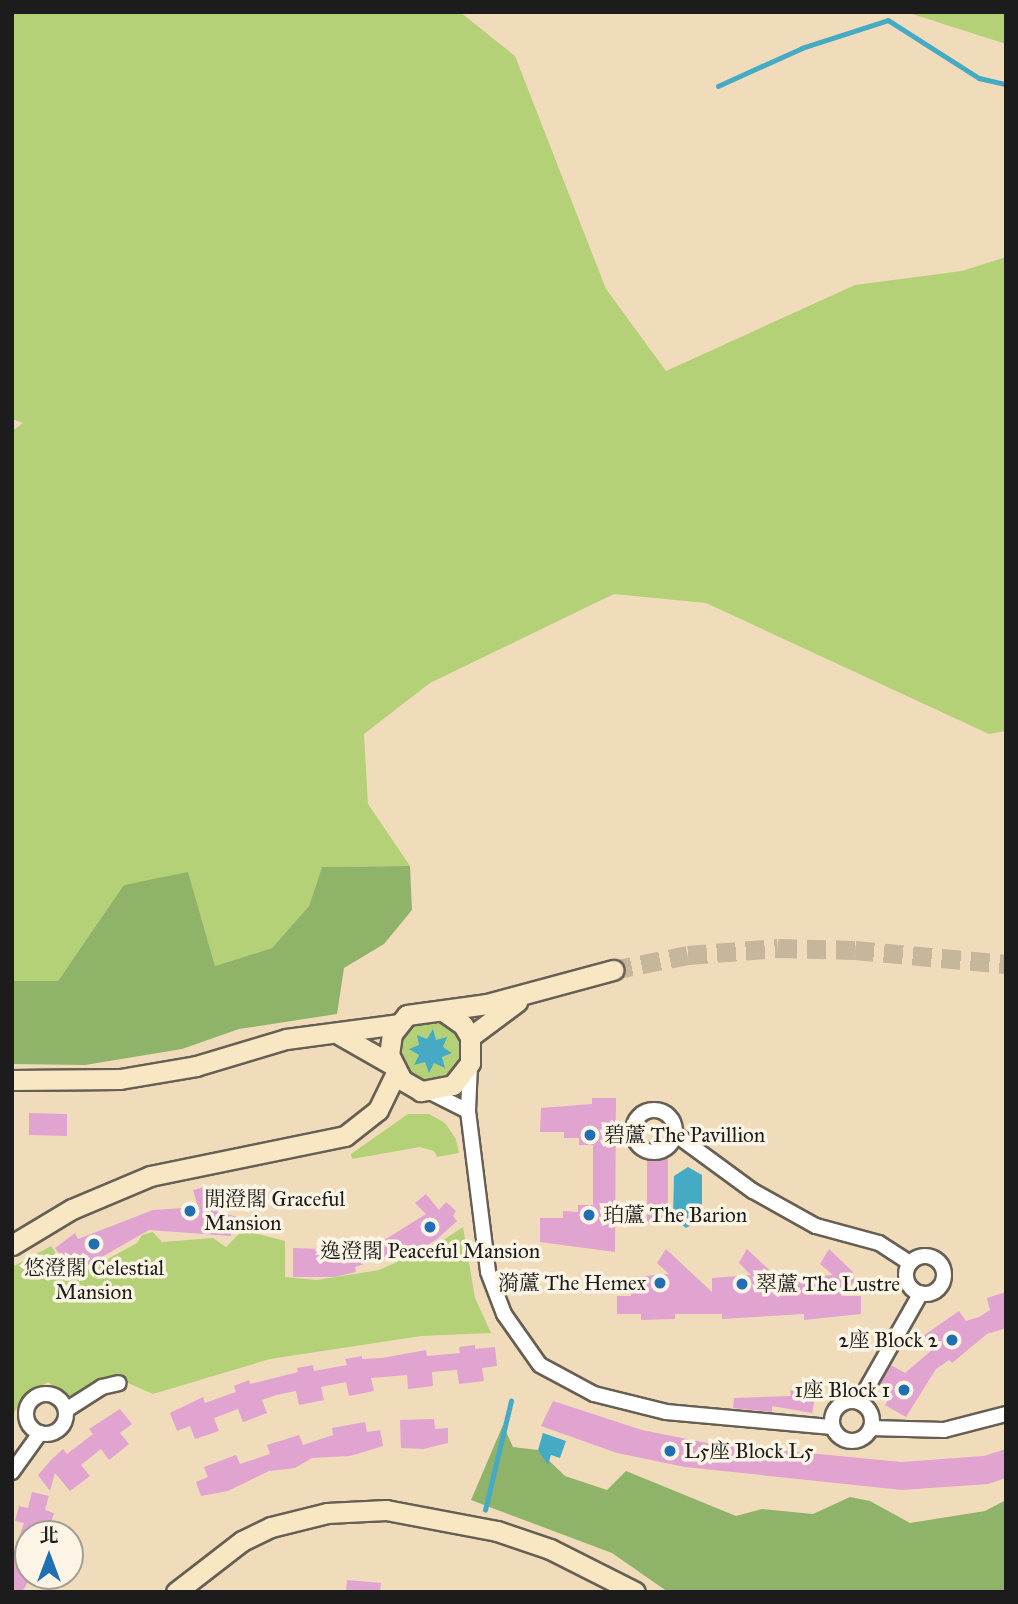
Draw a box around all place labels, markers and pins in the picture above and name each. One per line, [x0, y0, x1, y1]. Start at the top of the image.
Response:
place label: 碧蘆 The Pavillion [604, 1122, 765, 1148]
marker: 碧蘆 The Pavillion [582, 1127, 598, 1143]
place label: 閒澄閣 Graceful Mansion [204, 1186, 345, 1236]
place label: 珀蘆 The Barion [603, 1202, 747, 1228]
marker: 閒澄閣 Graceful Mansion [182, 1203, 198, 1219]
marker: 珀蘆 The Barion [581, 1207, 597, 1223]
marker: 逸澄閣 Peaceful Mansion [422, 1219, 438, 1235]
marker: 悠澄閣 Celestial Mansion [86, 1236, 102, 1252]
place label: 逸澄閣 Peaceful Mansion [320, 1238, 540, 1264]
place label: 悠澄閣 Celestial Mansion [24, 1255, 164, 1305]
place label: 漪蘆 The Hemex [498, 1270, 646, 1296]
place label: 翠蘆 The Lustre [756, 1271, 900, 1297]
marker: 漪蘆 The Hemex [652, 1275, 668, 1291]
marker: 翠蘆 The Lustre [734, 1276, 750, 1292]
place label: 2座 Block 2 [838, 1327, 938, 1353]
marker: 2座 Block 2 [944, 1332, 960, 1348]
place label: 1座 Block 1 [795, 1377, 890, 1403]
marker: 1座 Block 1 [896, 1382, 912, 1398]
place label: L5座 Block L5 [684, 1438, 813, 1464]
marker: L5座 Block L5 [662, 1443, 678, 1459]

